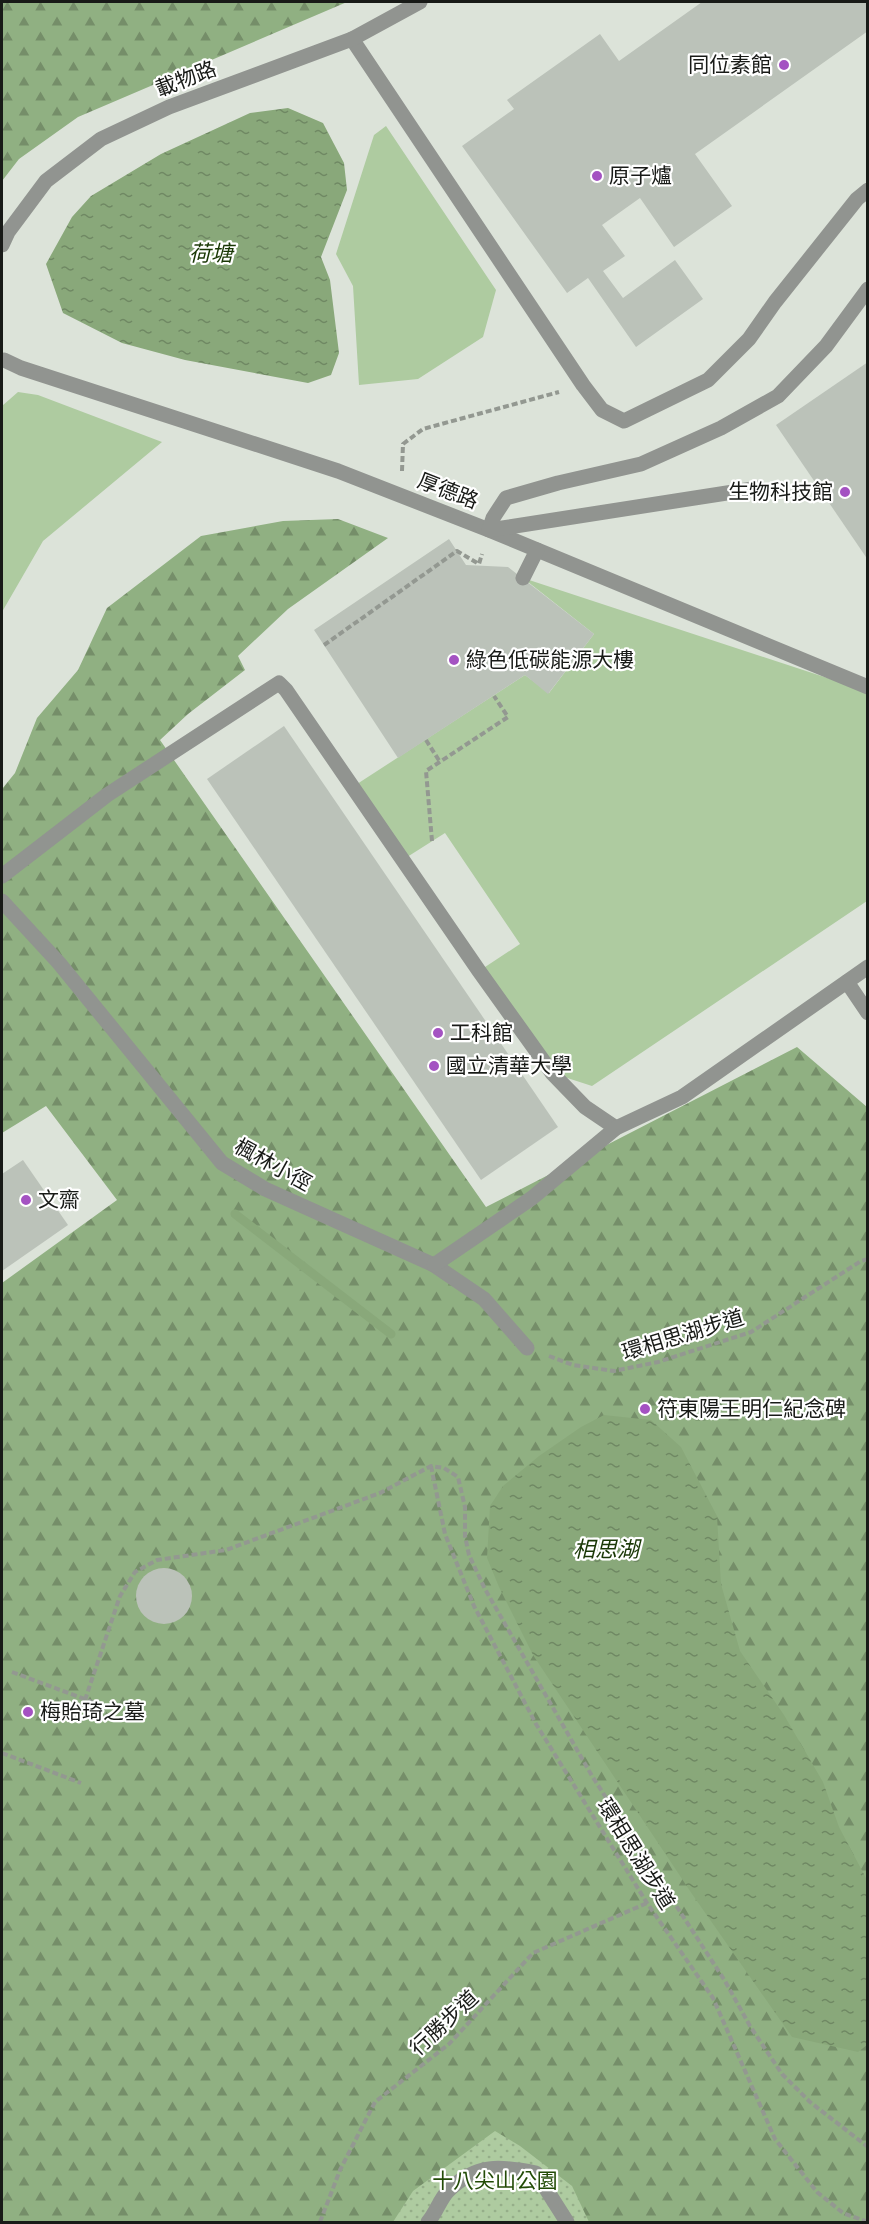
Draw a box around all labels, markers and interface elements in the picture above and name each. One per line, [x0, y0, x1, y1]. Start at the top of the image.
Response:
place label: 同位素館 [688, 51, 772, 78]
street label: 載物路 [152, 55, 220, 102]
marker: 同位素館 [777, 58, 791, 72]
place label: 原子爐 [609, 162, 672, 189]
marker: 原子爐 [590, 169, 604, 183]
water label: 荷塘 [189, 239, 237, 267]
street label: 厚德路 [414, 467, 482, 514]
place label: 生物科技館 [728, 478, 833, 505]
marker: 生物科技館 [838, 485, 852, 499]
place label: 綠色低碳能源大樓 [466, 646, 634, 673]
marker: 綠色低碳能源大樓 [447, 653, 461, 667]
place label: 工科館 [450, 1019, 513, 1046]
marker: 工科館 [431, 1026, 445, 1040]
place label: 國立清華大學 [446, 1052, 572, 1079]
marker: 國立清華大學 [427, 1059, 441, 1073]
street label: 楓林小徑 [230, 1132, 317, 1197]
place label: 文齋 [38, 1186, 80, 1213]
marker: 文齋 [19, 1193, 33, 1207]
street label: 環相思湖步道 [619, 1303, 747, 1366]
place label: 符東陽王明仁紀念碑 [657, 1395, 846, 1422]
marker: 符東陽王明仁紀念碑 [638, 1402, 652, 1416]
water label: 相思湖 [573, 1535, 642, 1563]
place label: 梅貽琦之墓 [40, 1698, 145, 1725]
marker: 梅貽琦之墓 [21, 1705, 35, 1719]
street label: 環相思湖步道 [592, 1793, 681, 1914]
street label: 行勝步道 [404, 1984, 484, 2061]
park label: 十八尖山公園 [432, 2167, 558, 2194]

